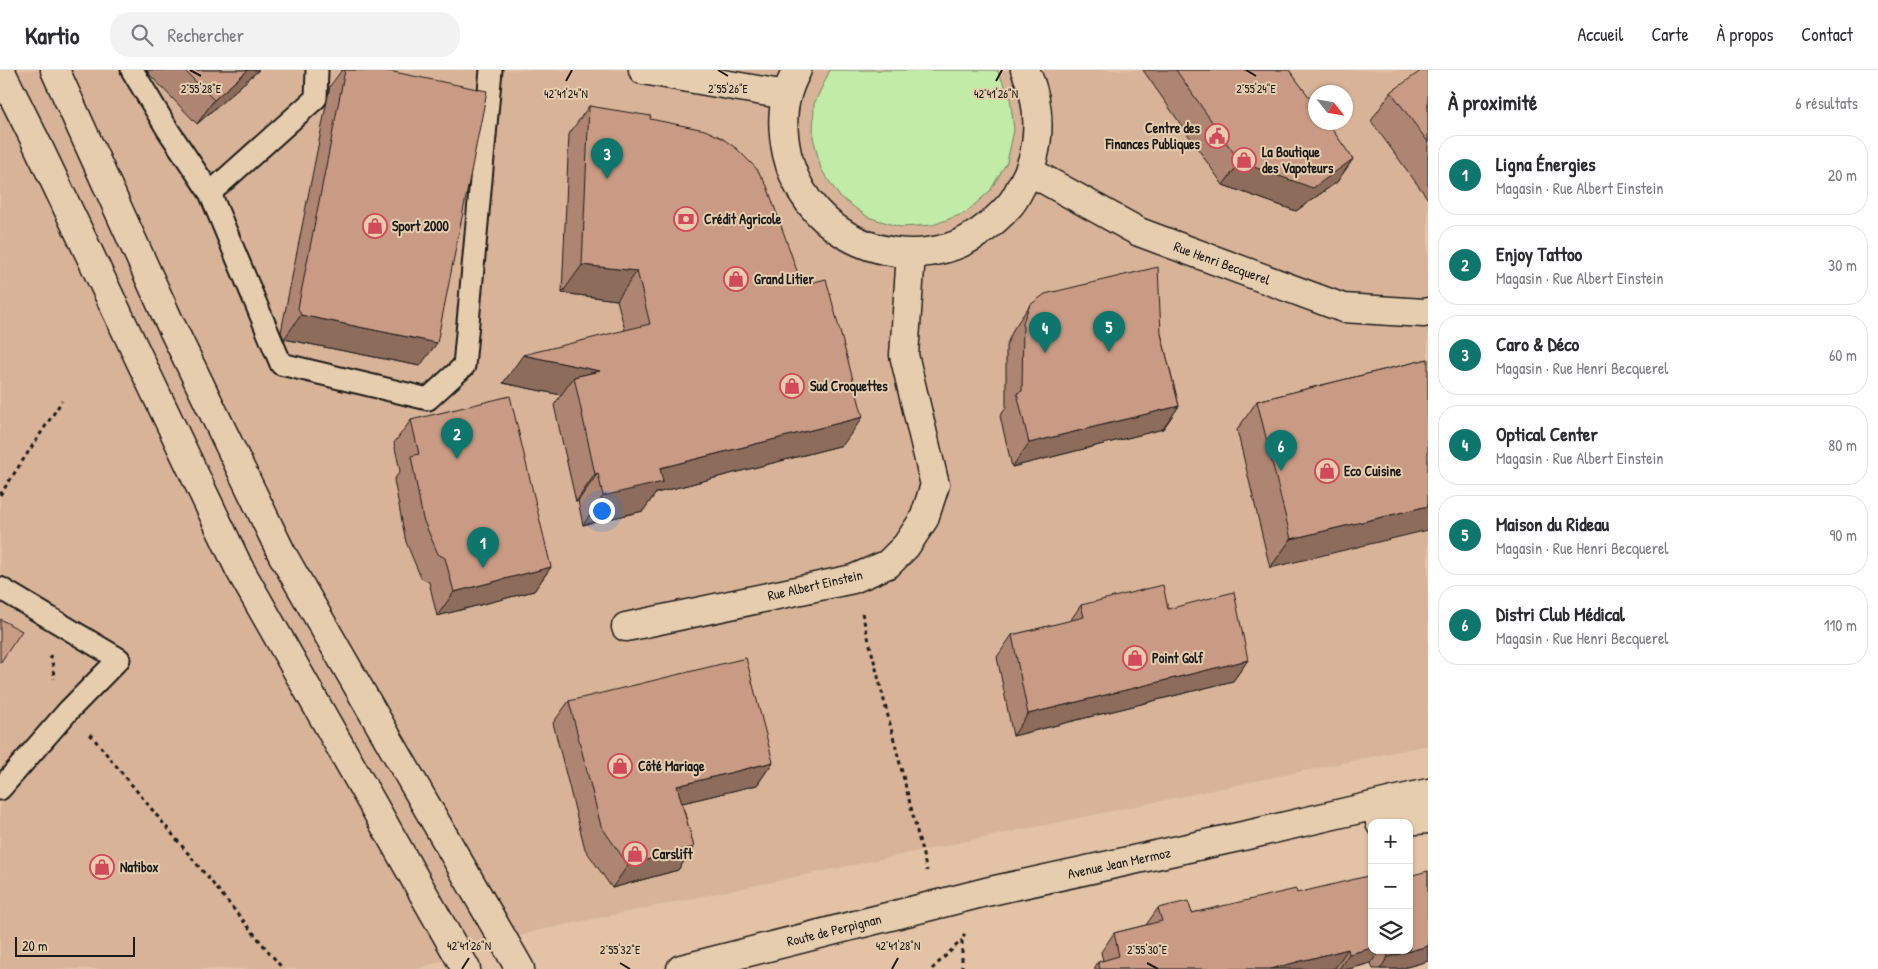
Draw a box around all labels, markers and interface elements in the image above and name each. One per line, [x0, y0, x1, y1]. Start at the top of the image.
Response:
search box [110, 12, 460, 57]
text: Kartio [25, 19, 80, 51]
icon: search [128, 21, 156, 49]
text: Rechercher [168, 22, 244, 48]
text: Accueil [1577, 22, 1623, 47]
text: Carte [1651, 22, 1689, 47]
text: À propos [1717, 22, 1773, 47]
text: Contact [1801, 22, 1853, 47]
text: 2°55'28"E [181, 80, 222, 97]
text: 2°55'26"E [708, 80, 749, 97]
text: 2°55'24"E [1236, 80, 1276, 97]
text: 42°41'24"N [544, 85, 588, 102]
text: 42°41'26"N [974, 85, 1018, 102]
north arrow [1308, 85, 1353, 130]
text: À proximité [1448, 88, 1537, 117]
text: 6 résultats [1795, 92, 1858, 114]
place label: Centre des Finances Publiques [1105, 118, 1201, 155]
public building icon: Centre des Finances Publiques [1204, 123, 1230, 149]
pin: 3 [591, 138, 623, 179]
place label: La Boutique des Vapoteurs [1262, 142, 1334, 179]
shop icon: La Boutique des Vapoteurs [1231, 147, 1257, 173]
text: Ligna Énergies [1496, 151, 1596, 177]
text: 1 [1462, 164, 1468, 186]
text: 20 m [1828, 164, 1857, 186]
text: Magasin · Rue Albert Einstein [1496, 177, 1664, 199]
bank icon: Crédit Agricole [673, 206, 699, 232]
place label: Crédit Agricole [704, 209, 782, 230]
shop icon: Sport 2000 [362, 213, 388, 239]
place label: Sport 2000 [392, 216, 450, 237]
street label: Rue Henri Becquerel [1171, 236, 1273, 290]
text: Enjoy Tattoo [1496, 241, 1582, 267]
text: 2 [1461, 254, 1469, 276]
text: 30 m [1828, 254, 1857, 276]
shop icon: Grand Litier [723, 266, 749, 292]
text: Magasin · Rue Albert Einstein [1496, 267, 1664, 289]
place label: Grand Litier [754, 269, 814, 288]
pin: 5 [1093, 311, 1125, 352]
pin: 4 [1029, 312, 1061, 353]
text: Caro & Déco [1496, 331, 1579, 357]
text: 3 [1461, 344, 1469, 366]
text: 60 m [1829, 344, 1857, 366]
text: Magasin · Rue Henri Becquerel [1496, 357, 1669, 379]
shop icon: Sud Croquettes [779, 373, 805, 399]
place label: Sud Croquettes [810, 376, 888, 397]
pin: 2 [441, 418, 473, 459]
text: Optical Center [1496, 421, 1598, 447]
pin: 6 [1265, 430, 1297, 471]
text: 4 [1462, 434, 1468, 456]
text: 80 m [1828, 434, 1857, 456]
text: Magasin · Rue Albert Einstein [1496, 447, 1664, 469]
shop icon: Eco Cuisine [1314, 458, 1340, 484]
place label: Eco Cuisine [1344, 461, 1402, 480]
your location [589, 498, 615, 524]
text: Maison du Rideau [1496, 511, 1609, 537]
text: 5 [1462, 524, 1468, 546]
text: 90 m [1829, 524, 1857, 546]
pin: 1 [467, 527, 499, 568]
text: Magasin · Rue Henri Becquerel [1496, 537, 1669, 559]
street label: Rue Albert Einstein [766, 564, 864, 605]
text: Distri Club Médical [1496, 601, 1625, 627]
text: 6 [1462, 614, 1468, 636]
text: 110 m [1824, 614, 1857, 636]
text: Magasin · Rue Henri Becquerel [1496, 627, 1669, 649]
shop icon: Point Golf [1122, 645, 1148, 671]
place label: Point Golf [1152, 648, 1204, 667]
shop icon: Côté Mariage [607, 753, 633, 779]
place label: Côté Mariage [638, 756, 705, 777]
map controls [1368, 819, 1413, 954]
button: + [1368, 819, 1413, 864]
shop icon: Carslift [622, 841, 648, 867]
street label: Avenue Jean Mermoz [1066, 842, 1172, 883]
place label: Carslift [652, 844, 694, 863]
shop icon: Natibox [89, 854, 115, 880]
place label: Natibox [120, 857, 159, 876]
button: − [1368, 864, 1413, 909]
street label: Route de Perpignan [785, 909, 883, 951]
button: layers [1368, 909, 1413, 954]
scale bar [15, 934, 135, 957]
text: 20 m [22, 936, 48, 955]
text: 42°41'26"N [447, 937, 491, 954]
text: 42°41'28"N [876, 937, 920, 954]
text: 2°55'32"E [600, 941, 641, 958]
text: 2°55'30"E [1127, 941, 1168, 958]

